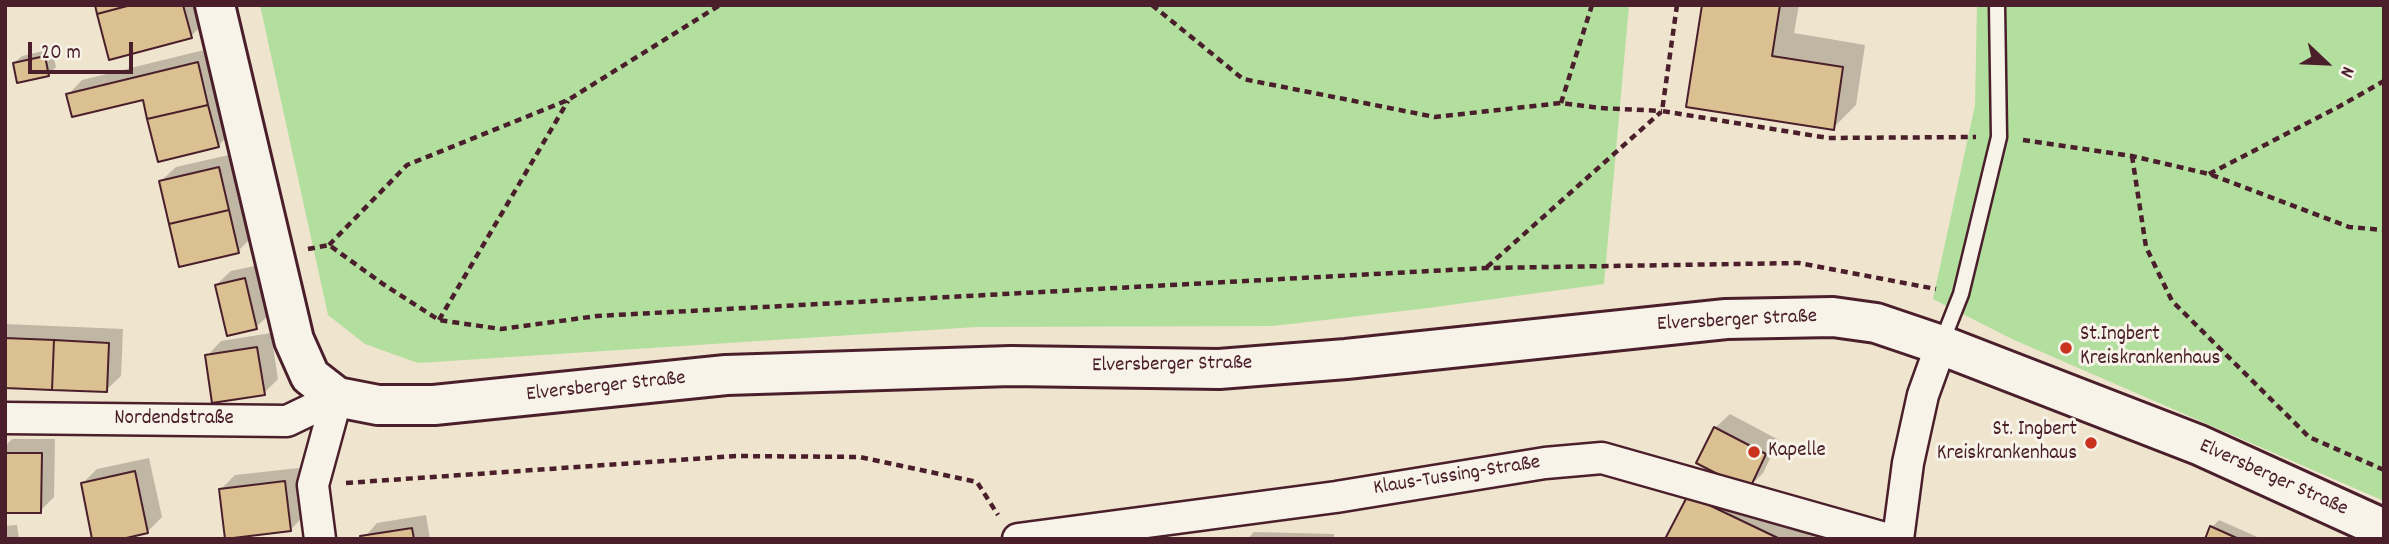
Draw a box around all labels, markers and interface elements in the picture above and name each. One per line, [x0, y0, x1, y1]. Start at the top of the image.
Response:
scale bar [32, 28, 136, 72]
north arrow [2291, 28, 2361, 98]
text: 20 m [41, 39, 81, 69]
text: N [2332, 62, 2360, 81]
street label: Elversberger Straße [1656, 305, 1818, 339]
place label: St.Ingbert Kreiskrankenhaus [2080, 323, 2220, 373]
marker: St.Ingbert Kreiskrankenhaus [2058, 340, 2074, 356]
street label: Elversberger Straße [1092, 352, 1252, 380]
street label: Elversberger Straße [525, 367, 687, 409]
street label: Nordendstraße [114, 407, 234, 433]
place label: St. Ingbert Kreiskrankenhaus [1937, 418, 2077, 468]
marker: St. Ingbert Kreiskrankenhaus [2083, 435, 2099, 451]
street label: Elversberger Straße [2195, 435, 2351, 523]
place label: Kapelle [1768, 439, 1826, 465]
marker: Kapelle [1746, 444, 1762, 460]
street label: Klaus-Tussing-Straße [1372, 451, 1542, 503]

